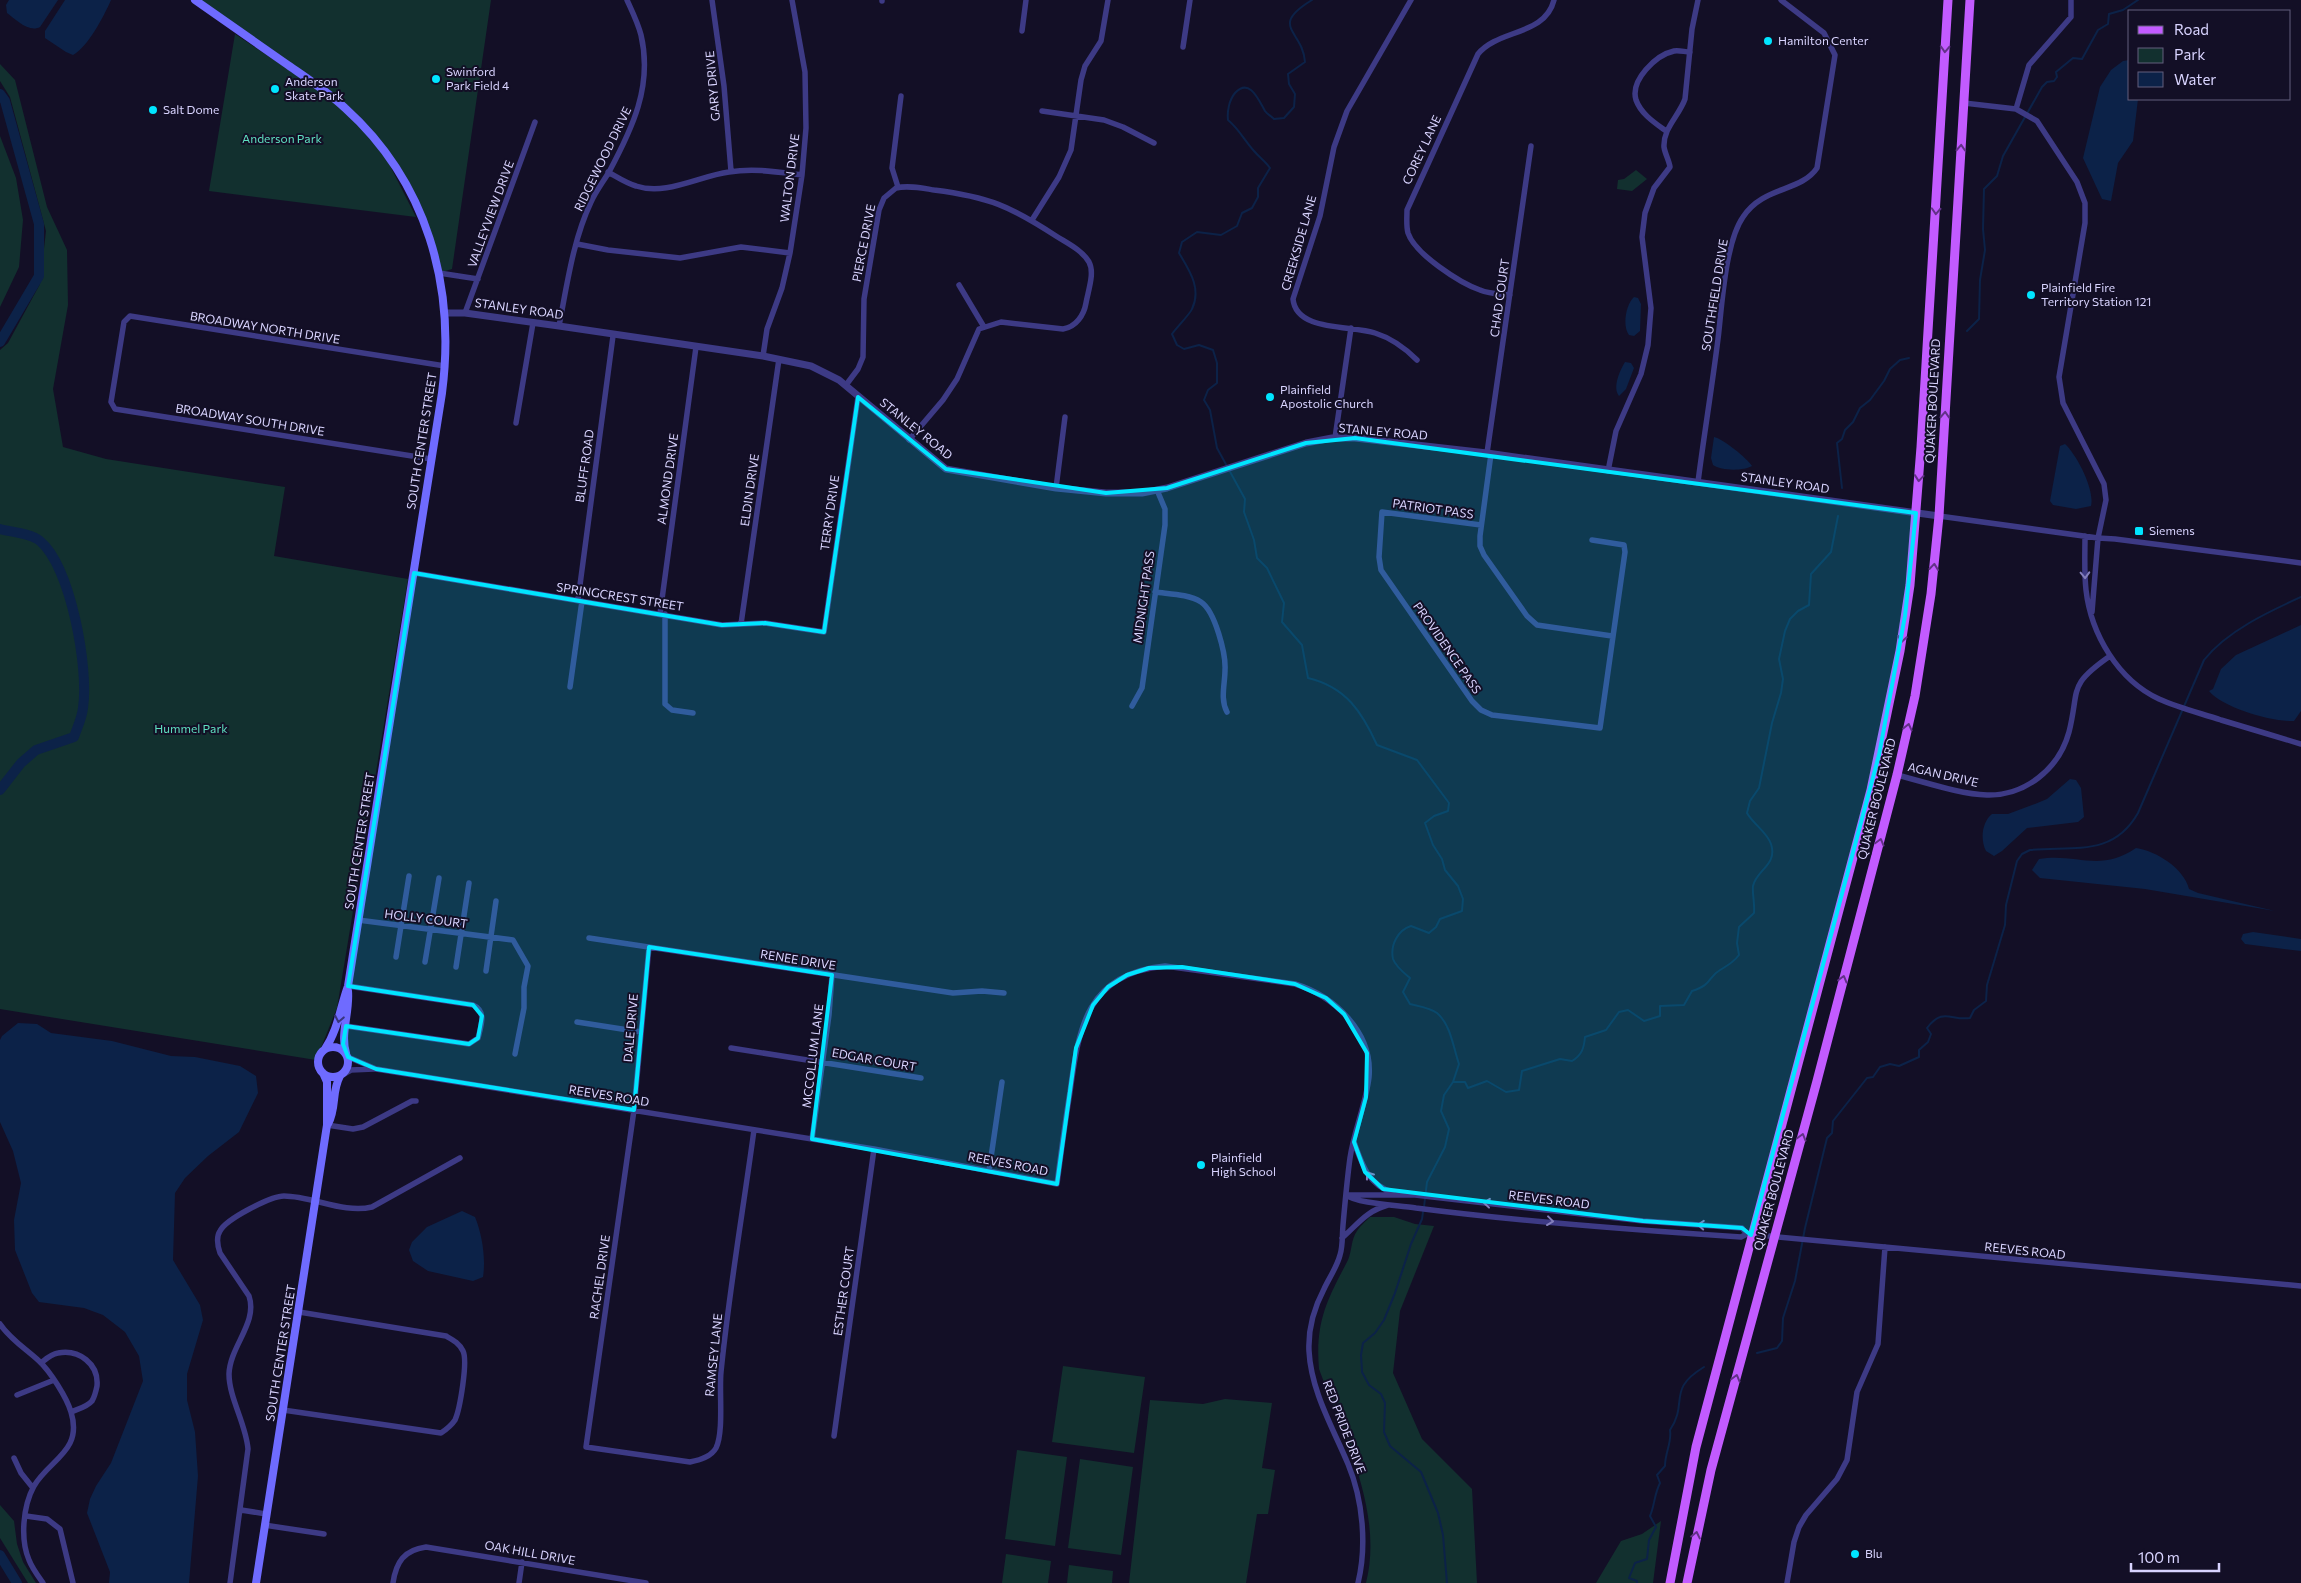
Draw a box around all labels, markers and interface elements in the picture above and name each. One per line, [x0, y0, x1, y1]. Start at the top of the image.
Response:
legend [2128, 10, 2291, 100]
text: Road [2174, 20, 2209, 38]
place label: Hamilton Center [1778, 33, 1869, 47]
marker: Hamilton Center [1762, 35, 1774, 47]
one-way arrow [1940, 45, 1951, 53]
text: Park [2174, 45, 2205, 63]
street label: GARY DRIVE [702, 50, 722, 122]
place label: Swinford Park Field 4 [446, 64, 509, 92]
text: Water [2174, 70, 2216, 88]
marker: Swinford Park Field 4 [430, 73, 442, 85]
place label: Anderson Skate Park [285, 74, 344, 102]
marker: Anderson Skate Park [269, 83, 281, 95]
place label: Salt Dome [163, 102, 219, 116]
marker: Salt Dome [147, 104, 159, 116]
street label: RIDGEWOOD DRIVE [571, 104, 633, 213]
street label: COREY LANE [1399, 113, 1443, 186]
park label: Anderson Park [242, 131, 322, 145]
street label: WALTON DRIVE [777, 133, 801, 223]
one-way arrow [1955, 144, 1966, 152]
street label: VALLEYVIEW DRIVE [464, 158, 516, 269]
street label: CREEKSIDE LANE [1278, 193, 1318, 292]
street label: PIERCE DRIVE [849, 203, 877, 283]
one-way arrow [1930, 207, 1941, 215]
street label: SOUTHFIELD DRIVE [1698, 238, 1730, 352]
street label: CHAD COURT [1487, 258, 1511, 338]
place label: Plainfield Fire Territory Station 121 [2041, 280, 2151, 308]
marker: Plainfield Fire Territory Station 121 [2025, 289, 2037, 301]
street label: STANLEY ROAD [474, 295, 565, 321]
street label: BROADWAY NORTH DRIVE [189, 308, 341, 346]
street label: QUAKER BOULEVARD [1922, 338, 1942, 464]
street label: SOUTH CENTER STREET [403, 371, 439, 510]
place label: Plainfield Apostolic Church [1280, 382, 1373, 410]
marker: Plainfield Apostolic Church [1264, 391, 1276, 403]
street label: STANLEY ROAD [877, 395, 956, 462]
street label: BROADWAY SOUTH DRIVE [175, 400, 326, 438]
one-way arrow [1939, 411, 1950, 419]
street label: STANLEY ROAD [1338, 420, 1428, 442]
street label: BLUFF ROAD [572, 428, 596, 503]
street label: ALMOND DRIVE [654, 432, 680, 525]
street label: ELDIN DRIVE [737, 453, 761, 527]
street label: STANLEY ROAD [1740, 469, 1831, 495]
street label: TERRY DRIVE [817, 474, 841, 552]
one-way arrow [1913, 474, 1924, 482]
street label: PATRIOT PASS [1392, 495, 1475, 521]
place label: Siemens [2149, 523, 2195, 537]
marker: Siemens [2133, 525, 2145, 537]
street label: MIDNIGHT PASS [1130, 550, 1156, 644]
one-way arrow [1928, 563, 1939, 571]
one-way arrow [2080, 571, 2090, 579]
street label: SPRINGCREST STREET [556, 579, 685, 613]
street label: PROVIDENCE PASS [1411, 599, 1485, 696]
one-way arrow [1897, 635, 1907, 644]
park label: Hummel Park [154, 721, 228, 735]
one-way arrow [1902, 723, 1913, 732]
street label: QUAKER BOULEVARD [1854, 736, 1898, 861]
street label: AGAN DRIVE [1907, 759, 1980, 789]
street label: SOUTH CENTER STREET [341, 771, 377, 910]
one-way arrow [1874, 838, 1884, 847]
street label: HOLLY COURT [384, 906, 469, 930]
street label: RENEE DRIVE [759, 946, 837, 972]
one-way arrow [1837, 975, 1848, 984]
street label: DALE DRIVE [620, 993, 640, 1063]
street label: MCCOLLUM LANE [799, 1003, 825, 1109]
one-way arrow [334, 1014, 344, 1023]
street label: EDGAR COURT [831, 1045, 918, 1073]
street label: REEVES ROAD [568, 1082, 651, 1108]
street label: QUAKER BOULEVARD [1750, 1127, 1796, 1252]
one-way arrow [1796, 1132, 1807, 1141]
street label: REEVES ROAD [967, 1148, 1050, 1178]
place label: Plainfield High School [1211, 1150, 1276, 1178]
marker: Plainfield High School [1195, 1159, 1207, 1171]
one-way arrow [1366, 1171, 1375, 1181]
street label: REEVES ROAD [1508, 1187, 1591, 1211]
one-way arrow [1483, 1198, 1491, 1209]
one-way arrow [1546, 1215, 1554, 1226]
one-way arrow [1697, 1220, 1705, 1231]
street label: RACHEL DRIVE [586, 1234, 612, 1320]
street label: REEVES ROAD [1984, 1239, 2066, 1261]
street label: ESTHER COURT [830, 1245, 856, 1337]
street label: SOUTH CENTER STREET [262, 1283, 298, 1422]
street label: RAMSEY LANE [702, 1313, 724, 1397]
one-way arrow [1731, 1374, 1741, 1382]
street label: RED PRIDE DRIVE [1321, 1378, 1369, 1475]
one-way arrow [1690, 1531, 1701, 1540]
street label: OAK HILL DRIVE [484, 1537, 577, 1567]
scale bar [2131, 1540, 2218, 1572]
place label: Blu [1865, 1546, 1883, 1560]
marker: Blu [1849, 1548, 1861, 1560]
text: 100 m [2138, 1548, 2180, 1566]

